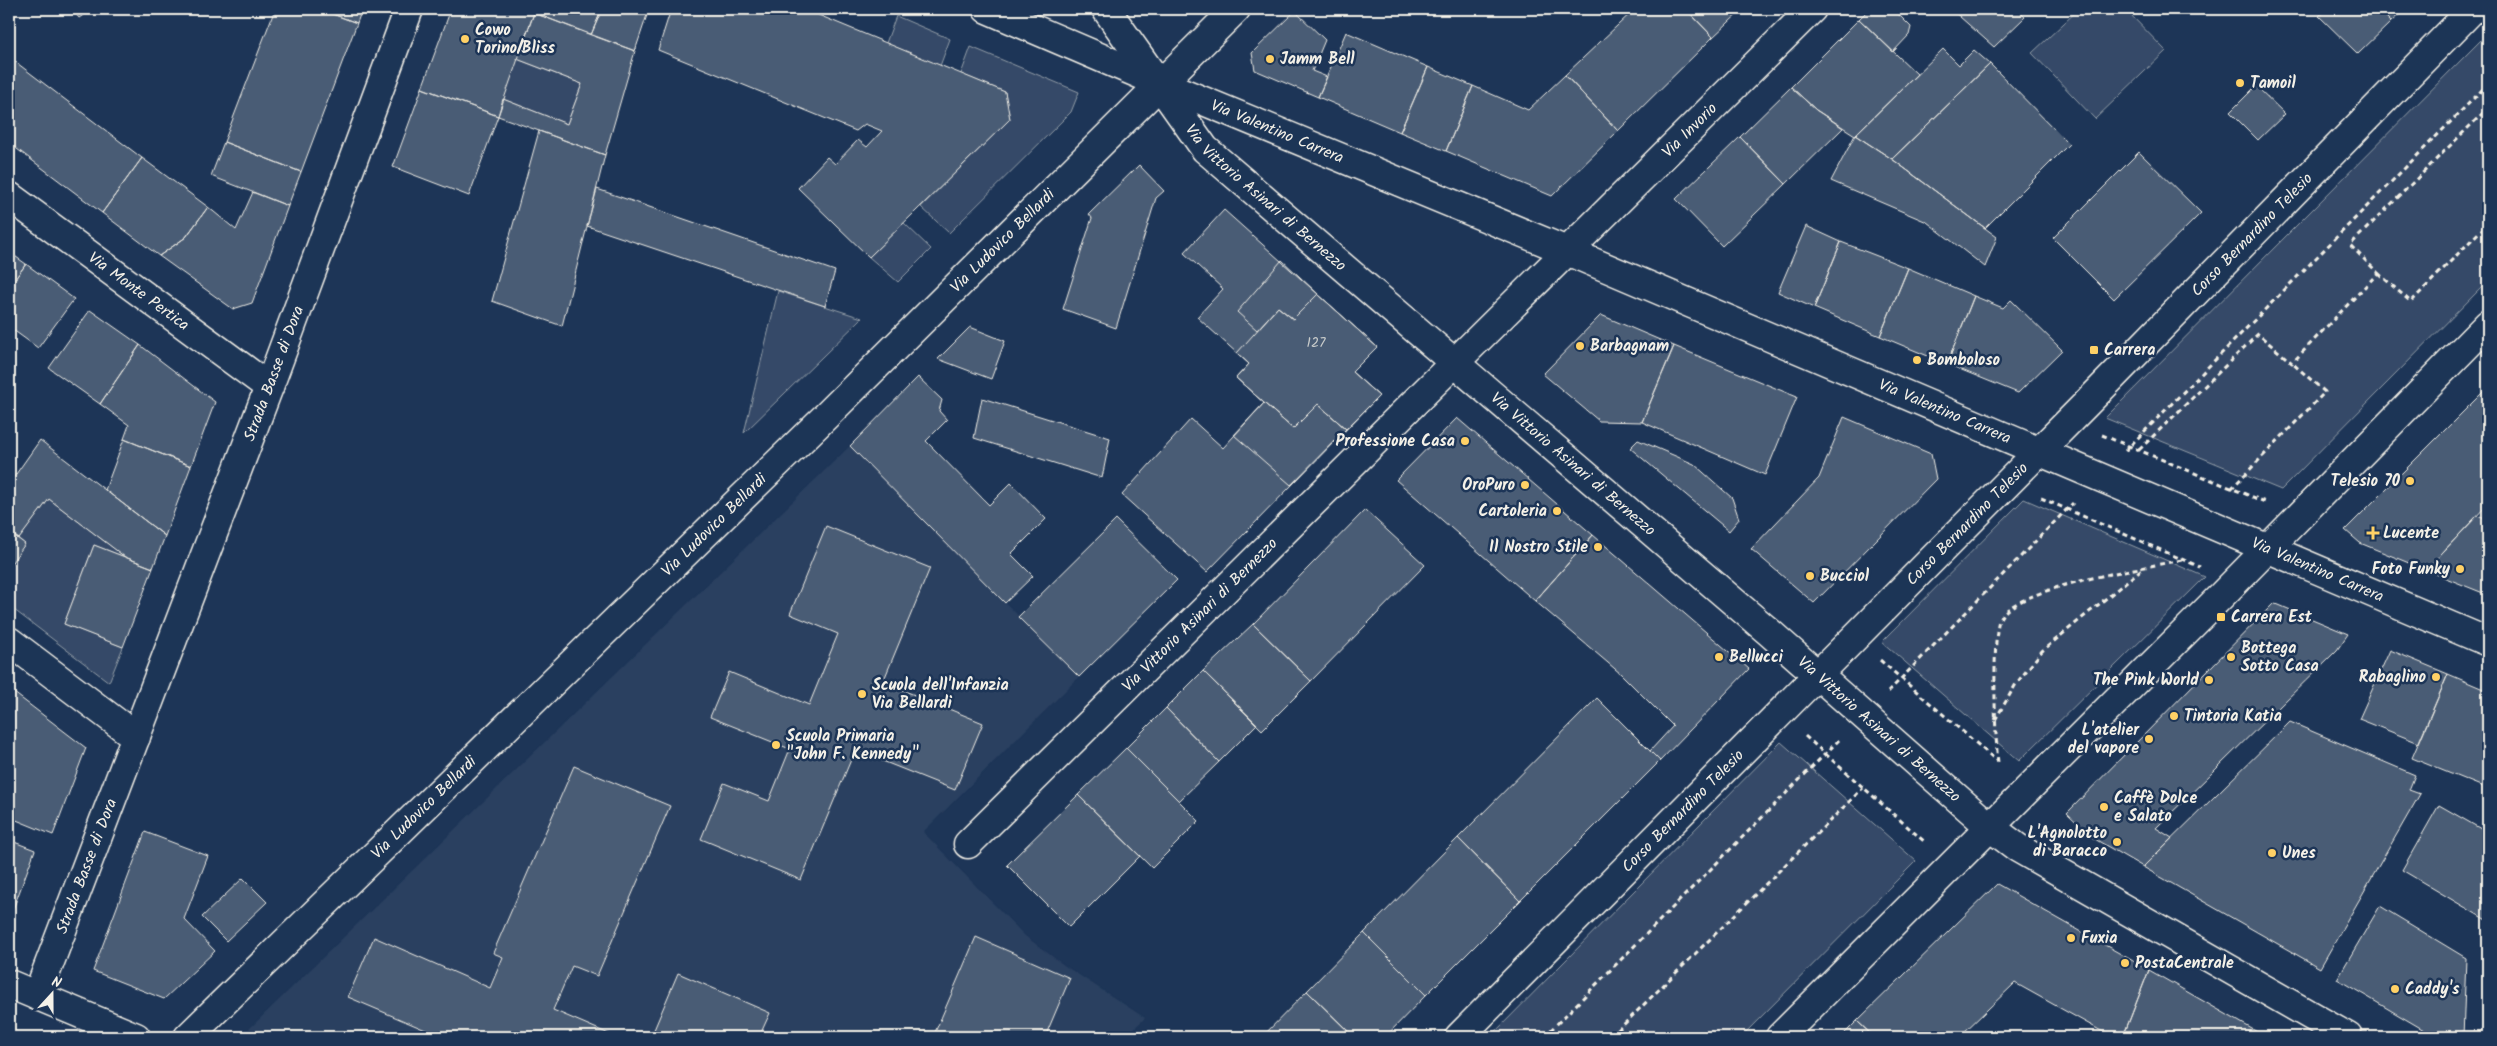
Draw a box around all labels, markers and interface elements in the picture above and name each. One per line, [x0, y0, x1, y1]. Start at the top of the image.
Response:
place label: Cowo Torino/Bliss [475, 18, 555, 61]
marker: Cowo Torino/Bliss [459, 33, 471, 45]
place label: Jamm Bell [1280, 47, 1355, 72]
marker: Jamm Bell [1264, 53, 1276, 65]
place label: Tamoil [2250, 71, 2296, 96]
marker: Tamoil [2234, 77, 2246, 89]
street label: Via Valentino Carrera [1207, 93, 1348, 170]
street label: Via Invorio [1656, 97, 1723, 164]
street label: Via Vittorio Asinari di Bernezzo [1179, 119, 1352, 278]
street label: Corso Bernardino Telesio [2185, 167, 2319, 303]
street label: Via Ludovico Bellardi [944, 182, 1062, 299]
street label: Via Monte Pertica [83, 246, 195, 337]
street label: Strada Basse di Dora [237, 302, 311, 445]
house number: 127 [1307, 332, 1326, 354]
place label: Barbagnam [1590, 334, 1669, 359]
place label: Carrera [2104, 338, 2155, 363]
marker: Barbagnam [1574, 340, 1586, 352]
marker: Carrera [2088, 344, 2100, 356]
place label: Bomboloso [1927, 348, 2000, 373]
marker: Bomboloso [1911, 354, 1923, 366]
street label: Via Valentino Carrera [1875, 372, 2015, 451]
street label: Via Vittorio Asinari di Bernezzo [1485, 386, 1661, 542]
place label: Professione Casa [1335, 429, 1455, 454]
marker: Professione Casa [1459, 435, 1471, 447]
street label: Corso Bernardino Telesio [1900, 456, 2034, 592]
street label: Via Ludovico Bellardi [655, 467, 773, 583]
place label: Telesio 70 [2331, 469, 2401, 494]
place label: OroPuro [1462, 473, 1515, 498]
marker: Telesio 70 [2404, 475, 2416, 487]
marker: OroPuro [1519, 479, 1531, 491]
place label: Cartoleria [1478, 499, 1547, 524]
marker: Cartoleria [1551, 505, 1563, 517]
place label: Lucente [2383, 521, 2439, 546]
marker: Lucente [2367, 527, 2379, 539]
street label: Via Valentino Carrera [2247, 530, 2388, 609]
street label: Via Vittorio Asinari di Bernezzo [1116, 532, 1284, 698]
place label: Il Nostro Stile [1489, 535, 1588, 560]
marker: Il Nostro Stile [1592, 541, 1604, 553]
place label: Foto Funky [2372, 557, 2451, 582]
marker: Foto Funky [2454, 563, 2466, 575]
place label: Bucciol [1820, 564, 1870, 589]
marker: Bucciol [1804, 570, 1816, 582]
place label: Carrera Est [2231, 605, 2313, 630]
marker: Carrera Est [2215, 611, 2227, 623]
place label: Bottega Sotto Casa [2241, 636, 2319, 679]
place label: Bellucci [1729, 645, 1784, 670]
street label: Via Vittorio Asinari di Bernezzo [1792, 650, 1967, 808]
marker: Bellucci [1713, 651, 1725, 663]
marker: Bottega Sotto Casa [2225, 651, 2237, 663]
place label: Rabaglino [2359, 665, 2426, 690]
place label: The Pink World [2093, 668, 2199, 693]
marker: Rabaglino [2430, 671, 2442, 683]
place label: Scuola dell'Infanzia Via Bellardi [872, 673, 1009, 716]
marker: The Pink World [2203, 674, 2215, 686]
marker: Scuola dell'Infanzia Via Bellardi [856, 688, 868, 700]
place label: Tintoria Katia [2184, 704, 2282, 729]
marker: Tintoria Katia [2168, 710, 2180, 722]
place label: L'atelier del vapore [2068, 718, 2140, 761]
place label: Scuola Primaria "John F. Kennedy" [786, 724, 919, 767]
marker: L'atelier del vapore [2143, 733, 2155, 745]
marker: Scuola Primaria "John F. Kennedy" [770, 739, 782, 751]
street label: Corso Bernardino Telesio [1616, 743, 1750, 879]
street label: Via Ludovico Bellardi [365, 749, 483, 865]
place label: Caffè Dolce e Salato [2114, 786, 2197, 829]
street label: Strada Basse di Dora [49, 795, 124, 937]
marker: Caffè Dolce e Salato [2098, 801, 2110, 813]
place label: L'Agnolotto di Baracco [2028, 821, 2107, 864]
marker: L'Agnolotto di Baracco [2111, 836, 2123, 848]
place label: Unes [2282, 841, 2316, 866]
marker: Unes [2266, 847, 2278, 859]
place label: Fuxia [2081, 926, 2117, 951]
marker: Fuxia [2065, 932, 2077, 944]
place label: PostaCentrale [2135, 951, 2234, 976]
marker: PostaCentrale [2119, 957, 2131, 969]
north arrow [28, 968, 78, 1018]
text: N [48, 971, 65, 995]
place label: Caddy's [2405, 977, 2460, 1002]
marker: Caddy's [2389, 983, 2401, 995]

